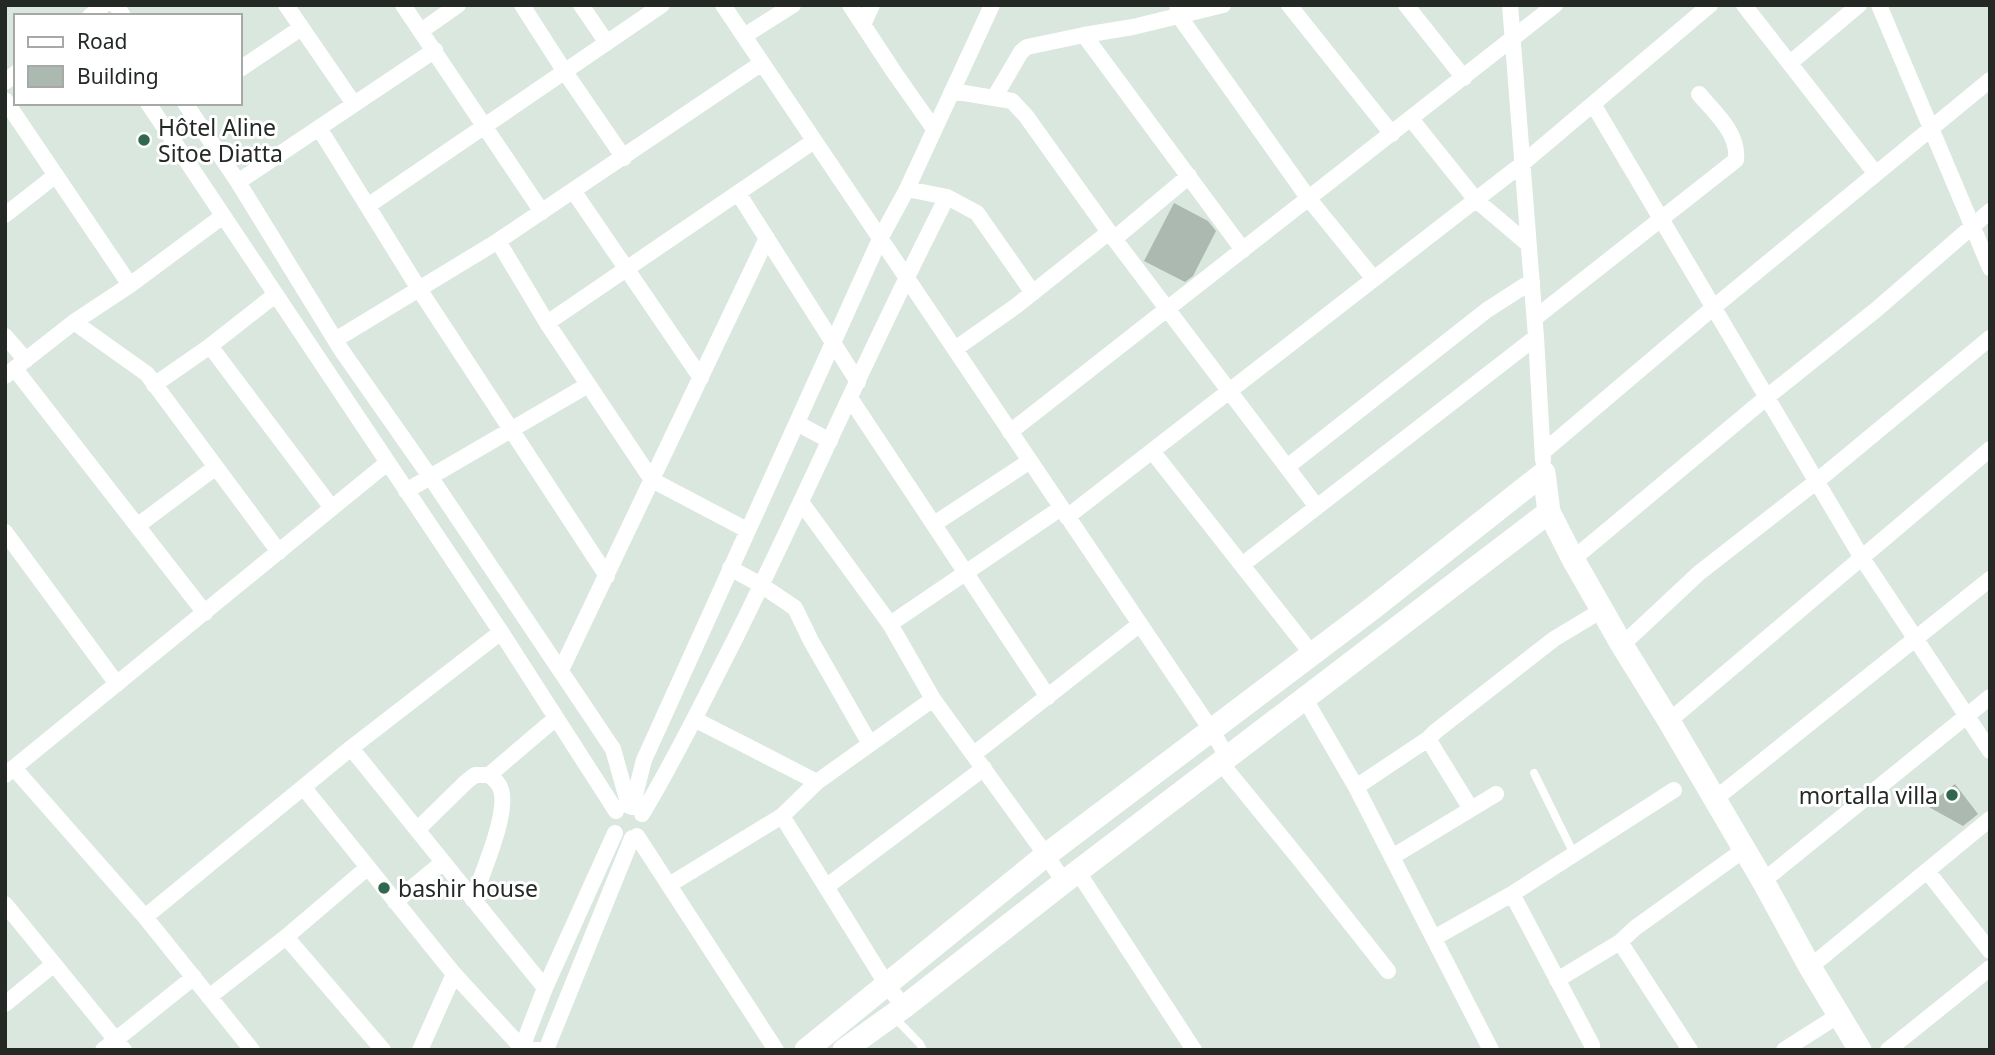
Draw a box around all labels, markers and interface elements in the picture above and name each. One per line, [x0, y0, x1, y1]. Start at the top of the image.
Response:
legend [14, 14, 242, 105]
text: Road [77, 27, 127, 55]
text: Building [77, 62, 159, 90]
place label: Hôtel Aline Sitoe Diatta [158, 111, 283, 169]
marker: Hôtel Aline Sitoe Diatta [136, 132, 152, 148]
place label: mortalla villa [1799, 779, 1938, 811]
marker: mortalla villa [1944, 787, 1960, 803]
place label: bashir house [398, 872, 538, 904]
marker: bashir house [376, 880, 392, 896]

